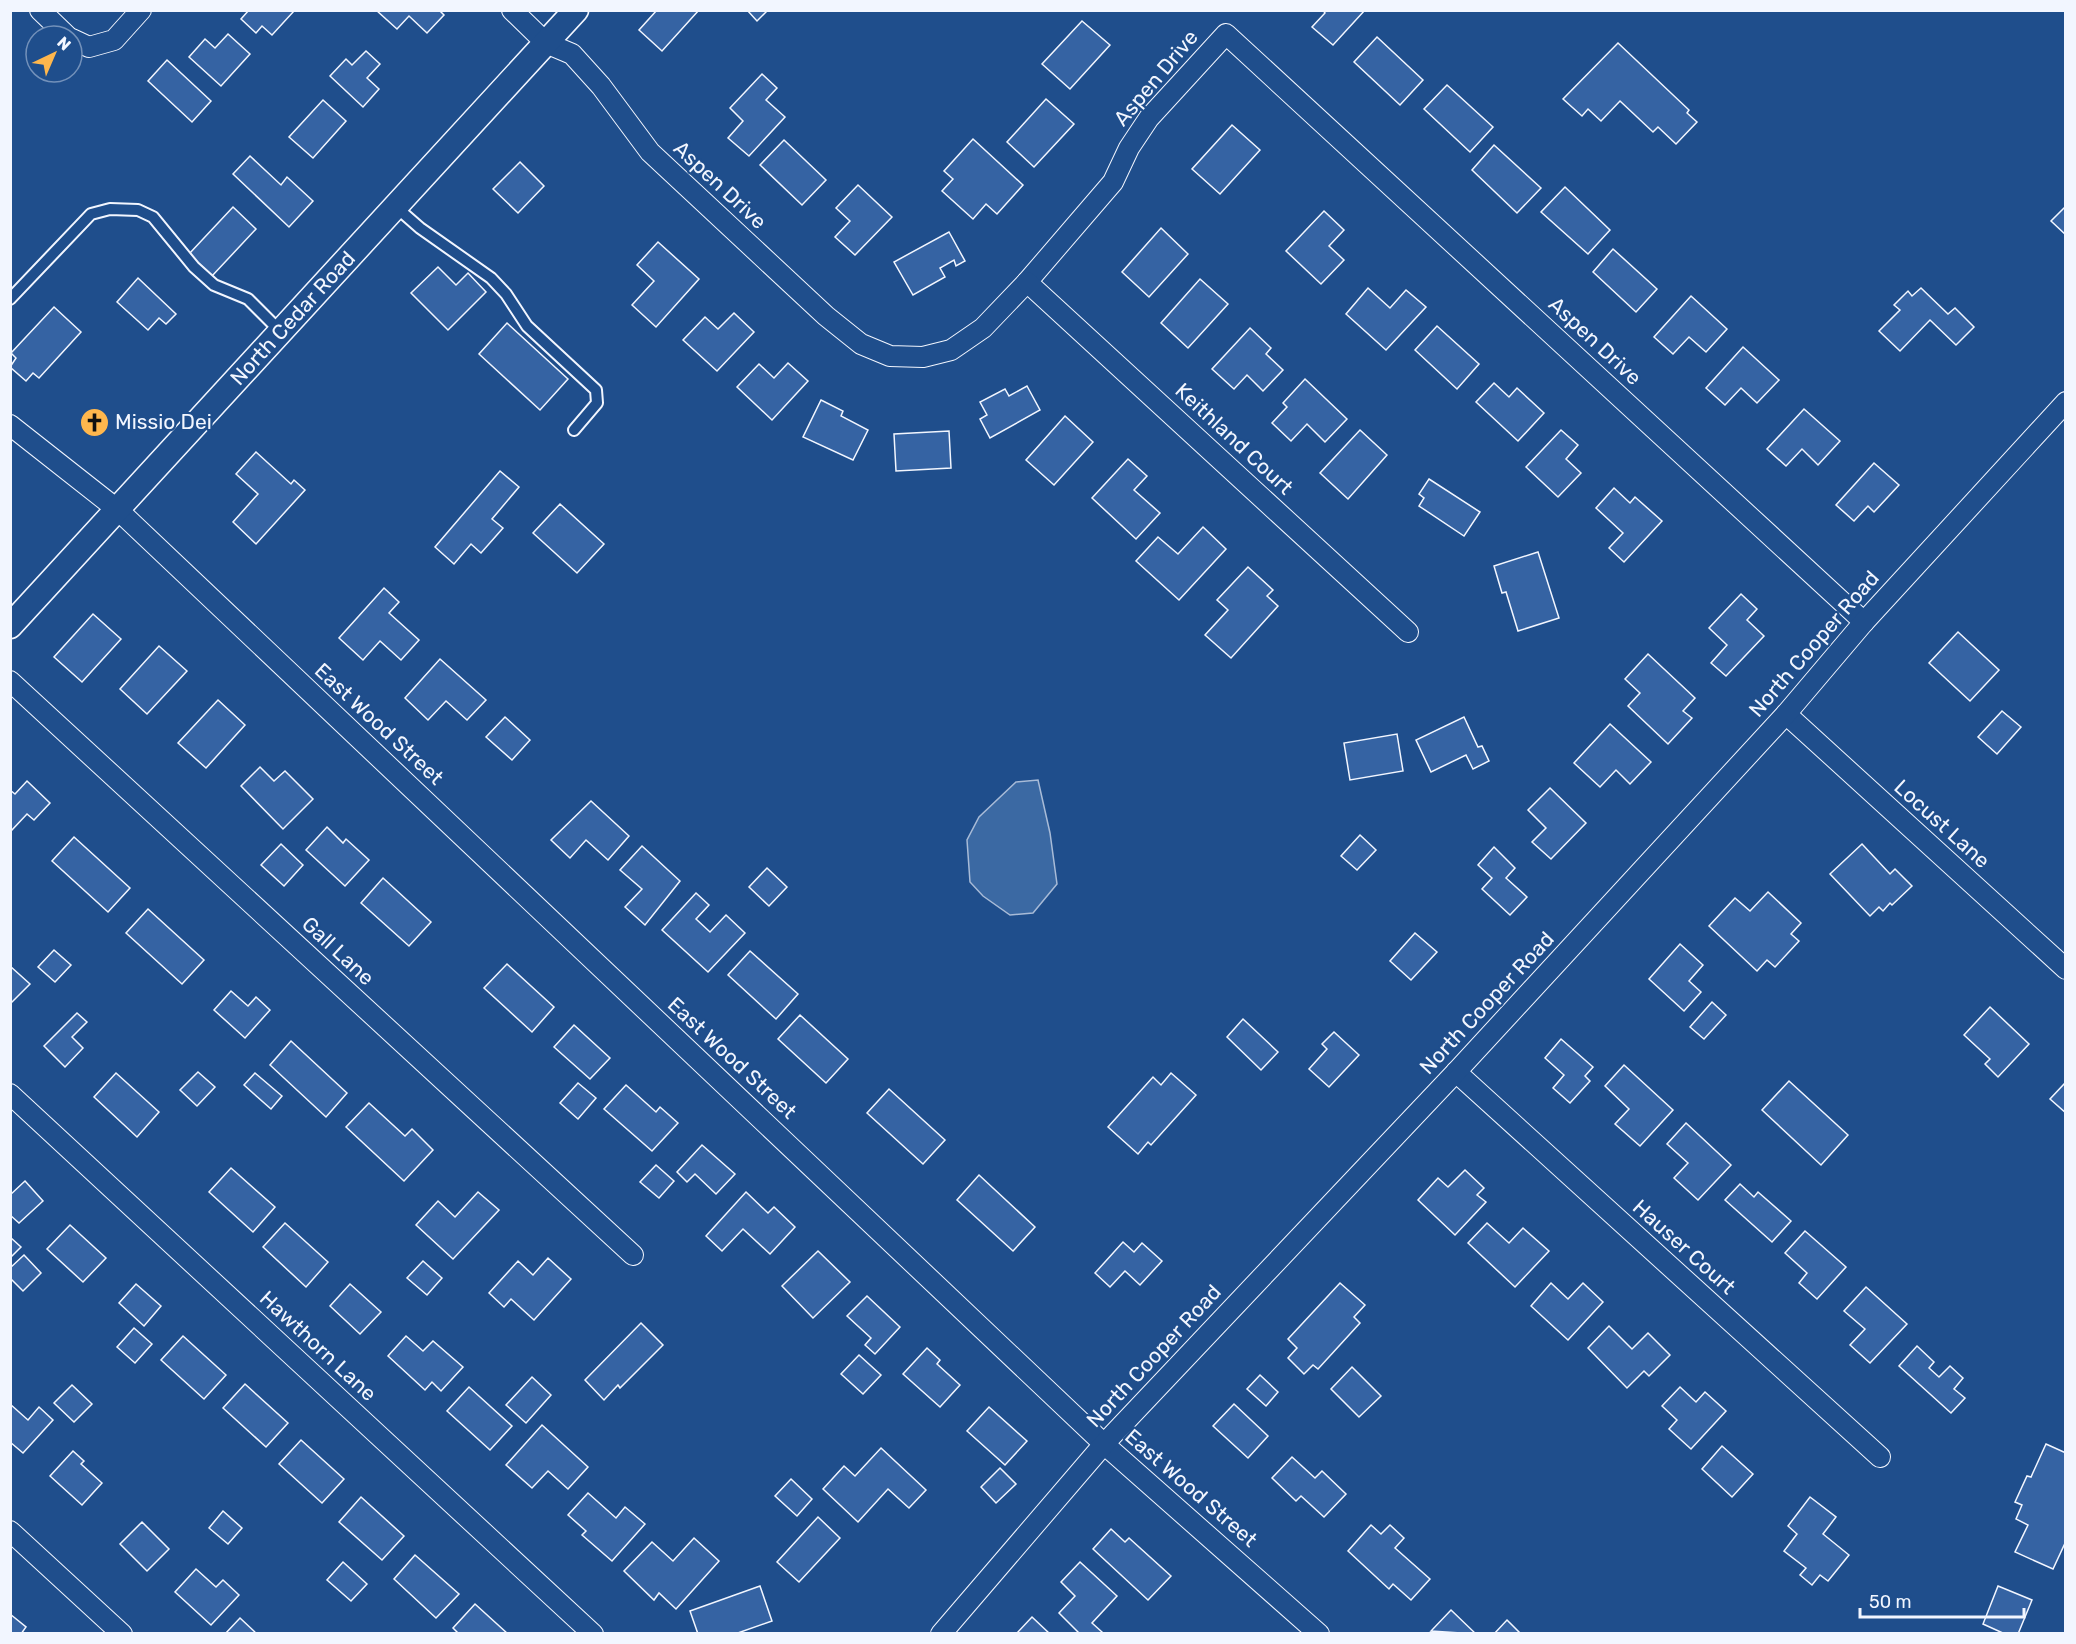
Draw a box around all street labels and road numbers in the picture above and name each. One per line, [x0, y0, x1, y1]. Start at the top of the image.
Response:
street label: Aspen Drive [1108, 25, 1203, 131]
street label: Aspen Drive [669, 135, 772, 234]
street label: North Cedar Road [225, 246, 360, 390]
street label: Aspen Drive [1544, 291, 1647, 390]
street label: Keithland Court [1170, 378, 1298, 500]
street label: North Cooper Road [1743, 565, 1884, 722]
street label: East Wood Street [310, 658, 449, 790]
street label: Locust Lane [1889, 774, 1995, 873]
street label: Gall Lane [297, 911, 379, 990]
street label: North Cooper Road [1414, 926, 1559, 1079]
street label: East Wood Street [663, 992, 802, 1124]
street label: Hauser Court [1628, 1194, 1741, 1299]
street label: North Cooper Road [1081, 1279, 1226, 1432]
street label: Hawthorn Lane [255, 1285, 382, 1406]
street label: East Wood Street [1120, 1423, 1262, 1552]

